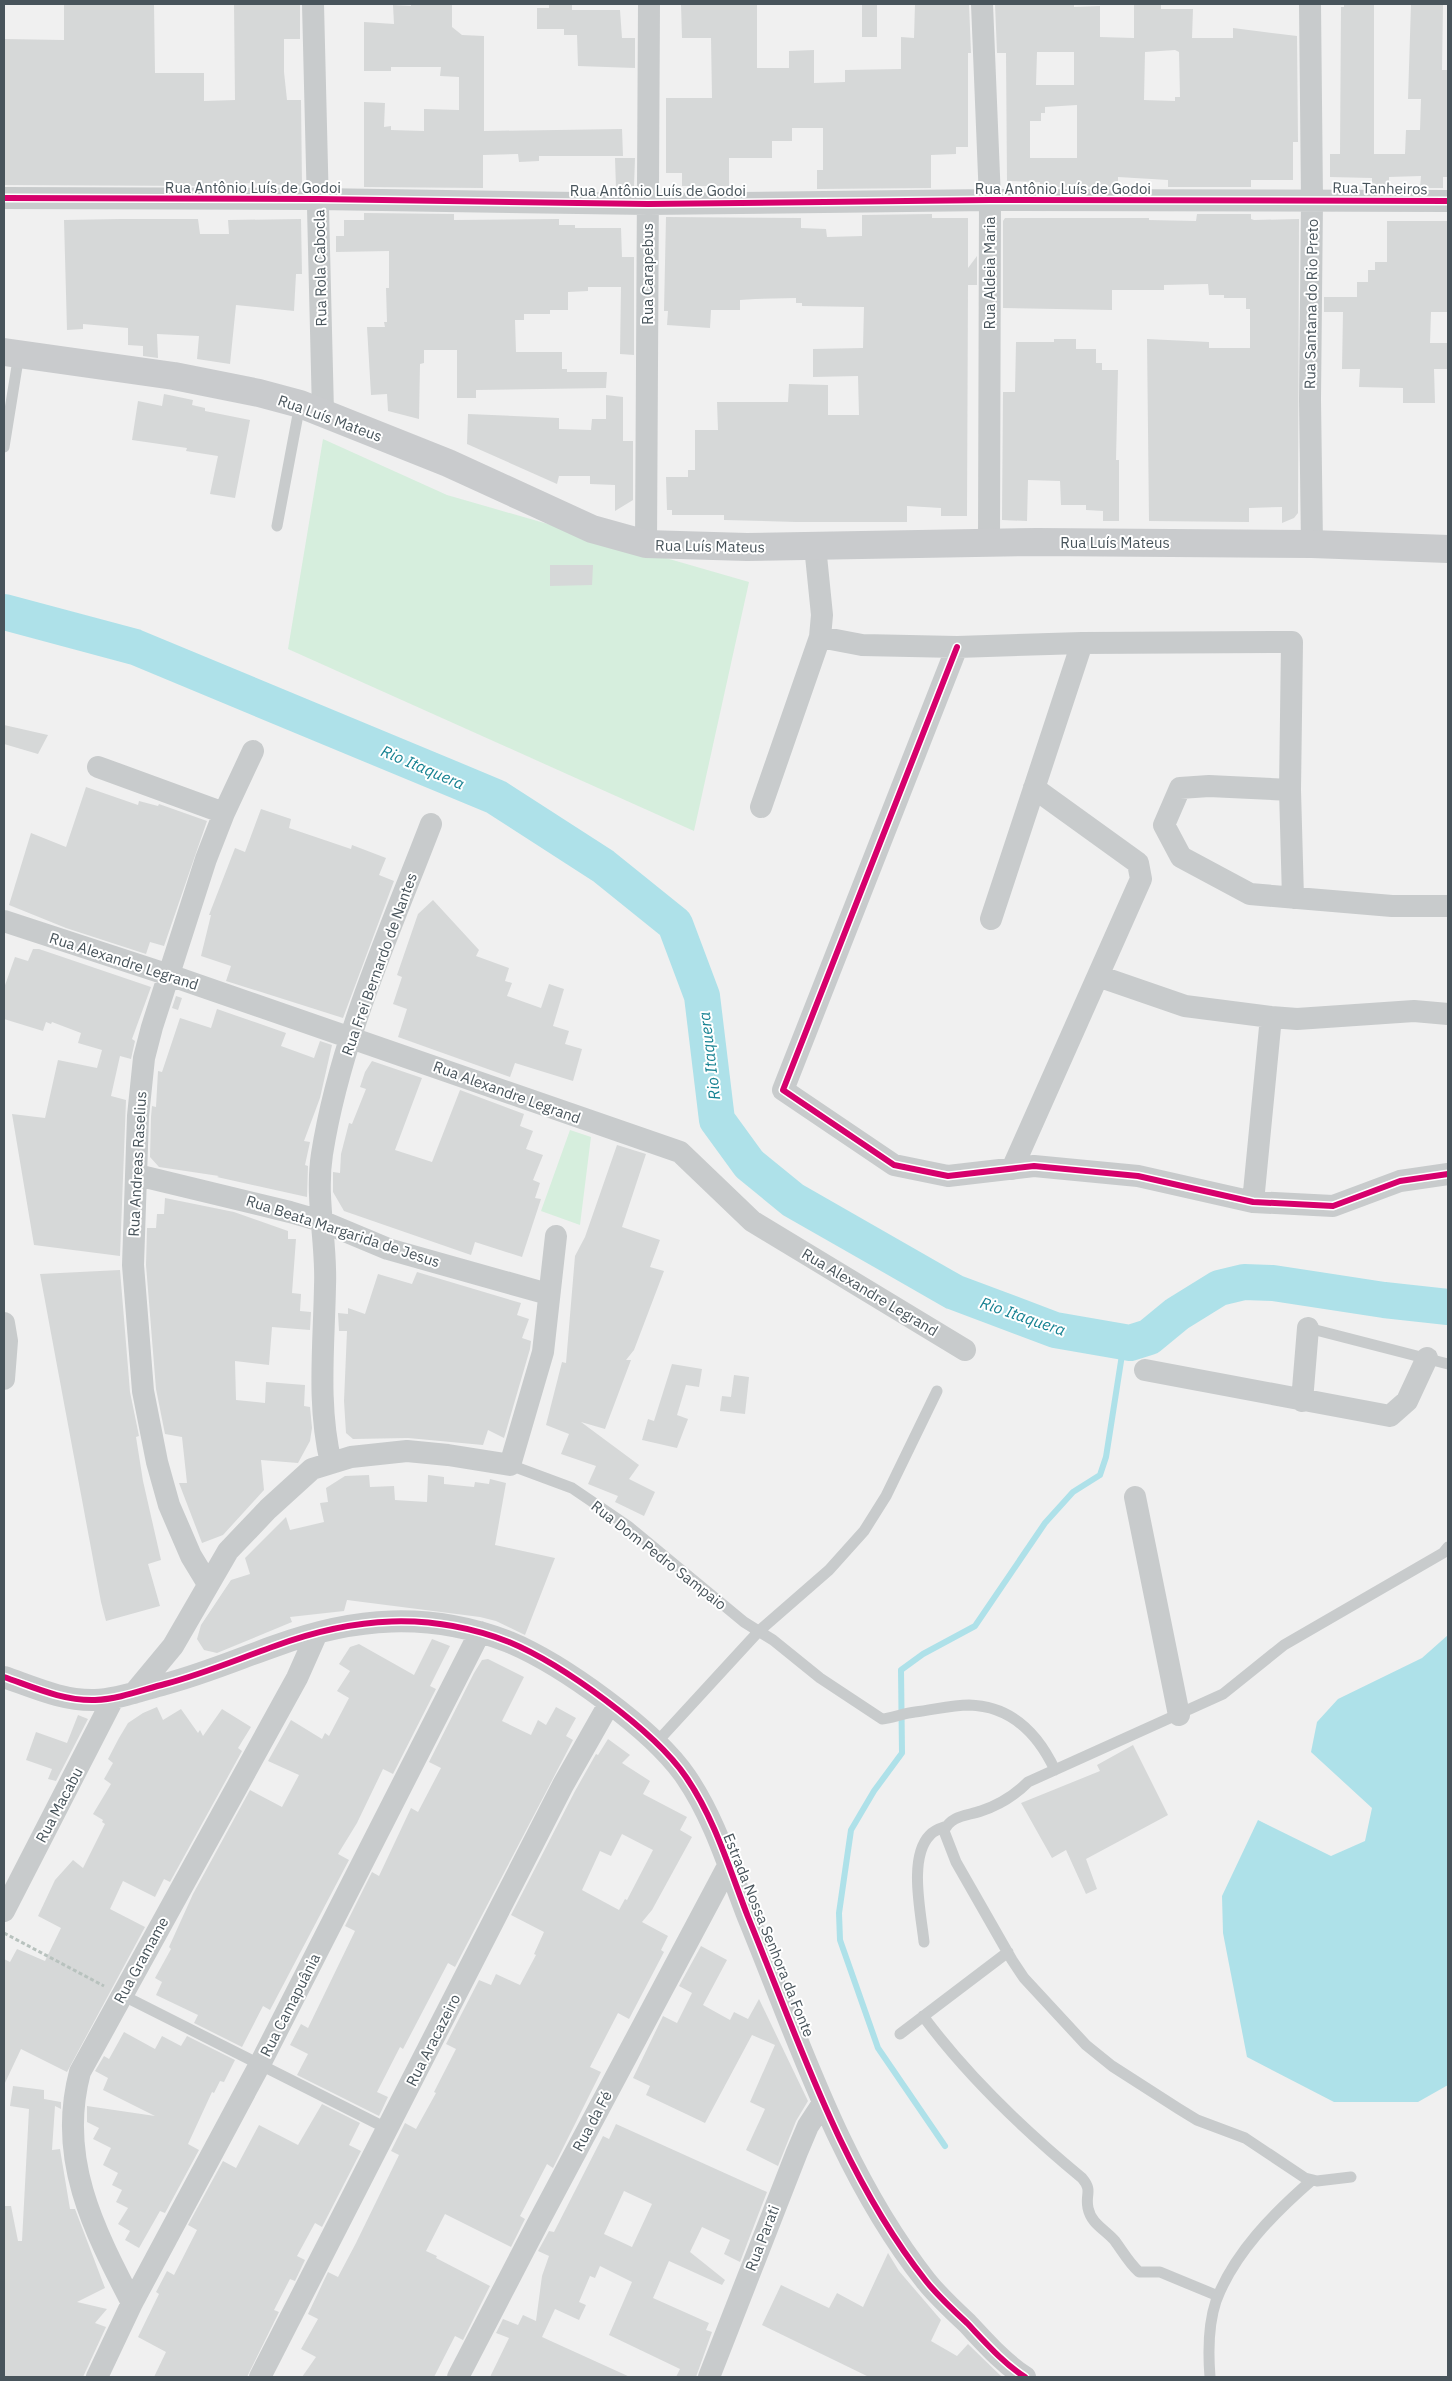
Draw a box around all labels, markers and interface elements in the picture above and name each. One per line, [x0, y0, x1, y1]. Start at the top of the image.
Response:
street label: Rua Antônio Luís de Godoi [165, 178, 341, 197]
street label: Rua Tanheiros [1332, 178, 1428, 198]
street label: Rua Antônio Luís de Godoi [975, 179, 1151, 198]
street label: Rua Antônio Luís de Godoi [570, 181, 746, 200]
street label: Rua Rola Cabocla [309, 209, 331, 327]
street label: Rua Aldeia Maria [980, 216, 999, 330]
street label: Rua Santana do Rio Preto [1300, 219, 1322, 389]
street label: Rua Carapebus [638, 223, 657, 325]
street label: Rua Luís Mateus [275, 390, 385, 446]
street label: Rua Luís Mateus [1060, 533, 1170, 552]
street label: Rua Luís Mateus [655, 536, 765, 556]
water label: Rio Itaquera [378, 740, 468, 794]
street label: Rua Frei Bernardo de Nantes [337, 870, 421, 1058]
street label: Rua Alexandre Legrand [47, 928, 201, 994]
water label: Rio Itaquera [694, 1011, 724, 1101]
street label: Rua Alexandre Legrand [431, 1056, 583, 1128]
street label: Rua Andreas Raselius [124, 1091, 150, 1237]
street label: Rua Beata Margarida de Jesus [244, 1191, 442, 1271]
street label: Rua Alexandre Legrand [798, 1244, 942, 1340]
water label: Rio Itaquera [978, 1292, 1068, 1340]
street label: Rua Dom Pedro Sampaio [588, 1496, 730, 1614]
street label: Rua Macabu [31, 1764, 87, 1846]
street label: Estrada Nossa Senhora da Fonte [719, 1830, 819, 2040]
street label: Rua Gramame [109, 1913, 173, 2007]
street label: Rua Camapuânia [256, 1950, 324, 2060]
street label: Rua Aracazeiro [402, 1991, 464, 2089]
street label: Rua da Fé [568, 2087, 616, 2155]
street label: Rua Parati [741, 2202, 783, 2274]

